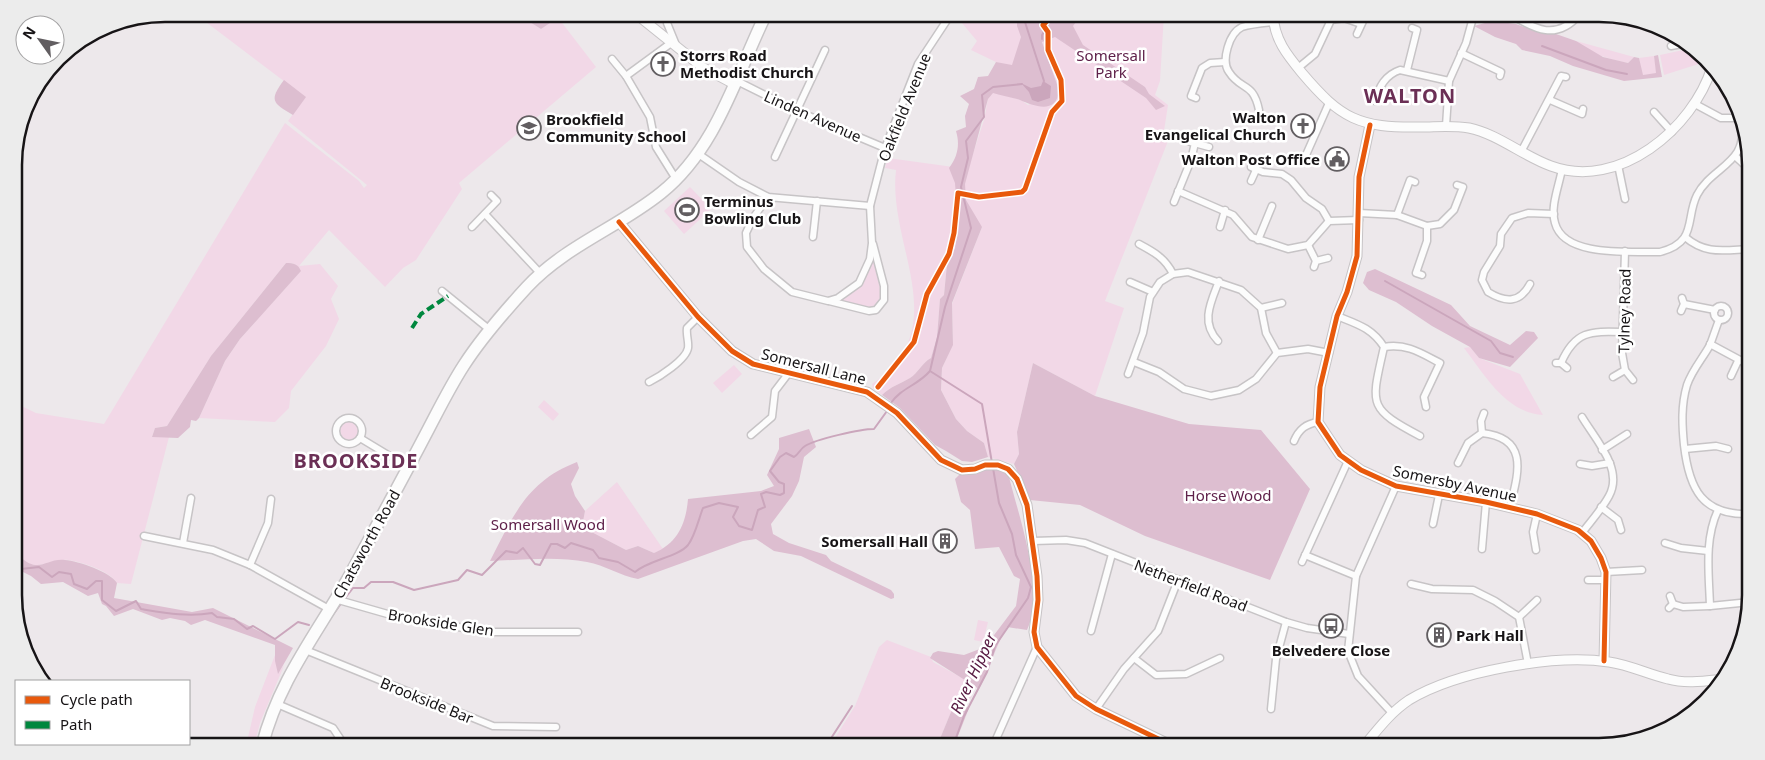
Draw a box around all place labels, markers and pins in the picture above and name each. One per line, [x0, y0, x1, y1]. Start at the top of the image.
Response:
place label: Storrs Road Methodist Church [680, 45, 814, 82]
church icon: Storrs Road Methodist Church [650, 51, 676, 77]
place label: Walton Evangelical Church [1145, 107, 1286, 144]
place label: Brookfield Community School [546, 109, 686, 146]
church icon: Walton Evangelical Church [1290, 113, 1316, 139]
school or university icon: Brookfield Community School [516, 115, 542, 141]
public building icon: Walton Post Office [1324, 146, 1350, 172]
place label: Walton Post Office [1182, 149, 1320, 169]
place label: Terminus Bowling Club [704, 191, 801, 228]
sports icon: Terminus Bowling Club [674, 197, 700, 223]
building icon: Somersall Hall [932, 528, 958, 554]
place label: Somersall Hall [821, 531, 928, 551]
bus stop icon: Belvedere Close [1318, 613, 1344, 639]
building icon: Park Hall [1426, 622, 1452, 648]
place label: Park Hall [1456, 625, 1524, 645]
place label: Belvedere Close [1272, 640, 1390, 660]

